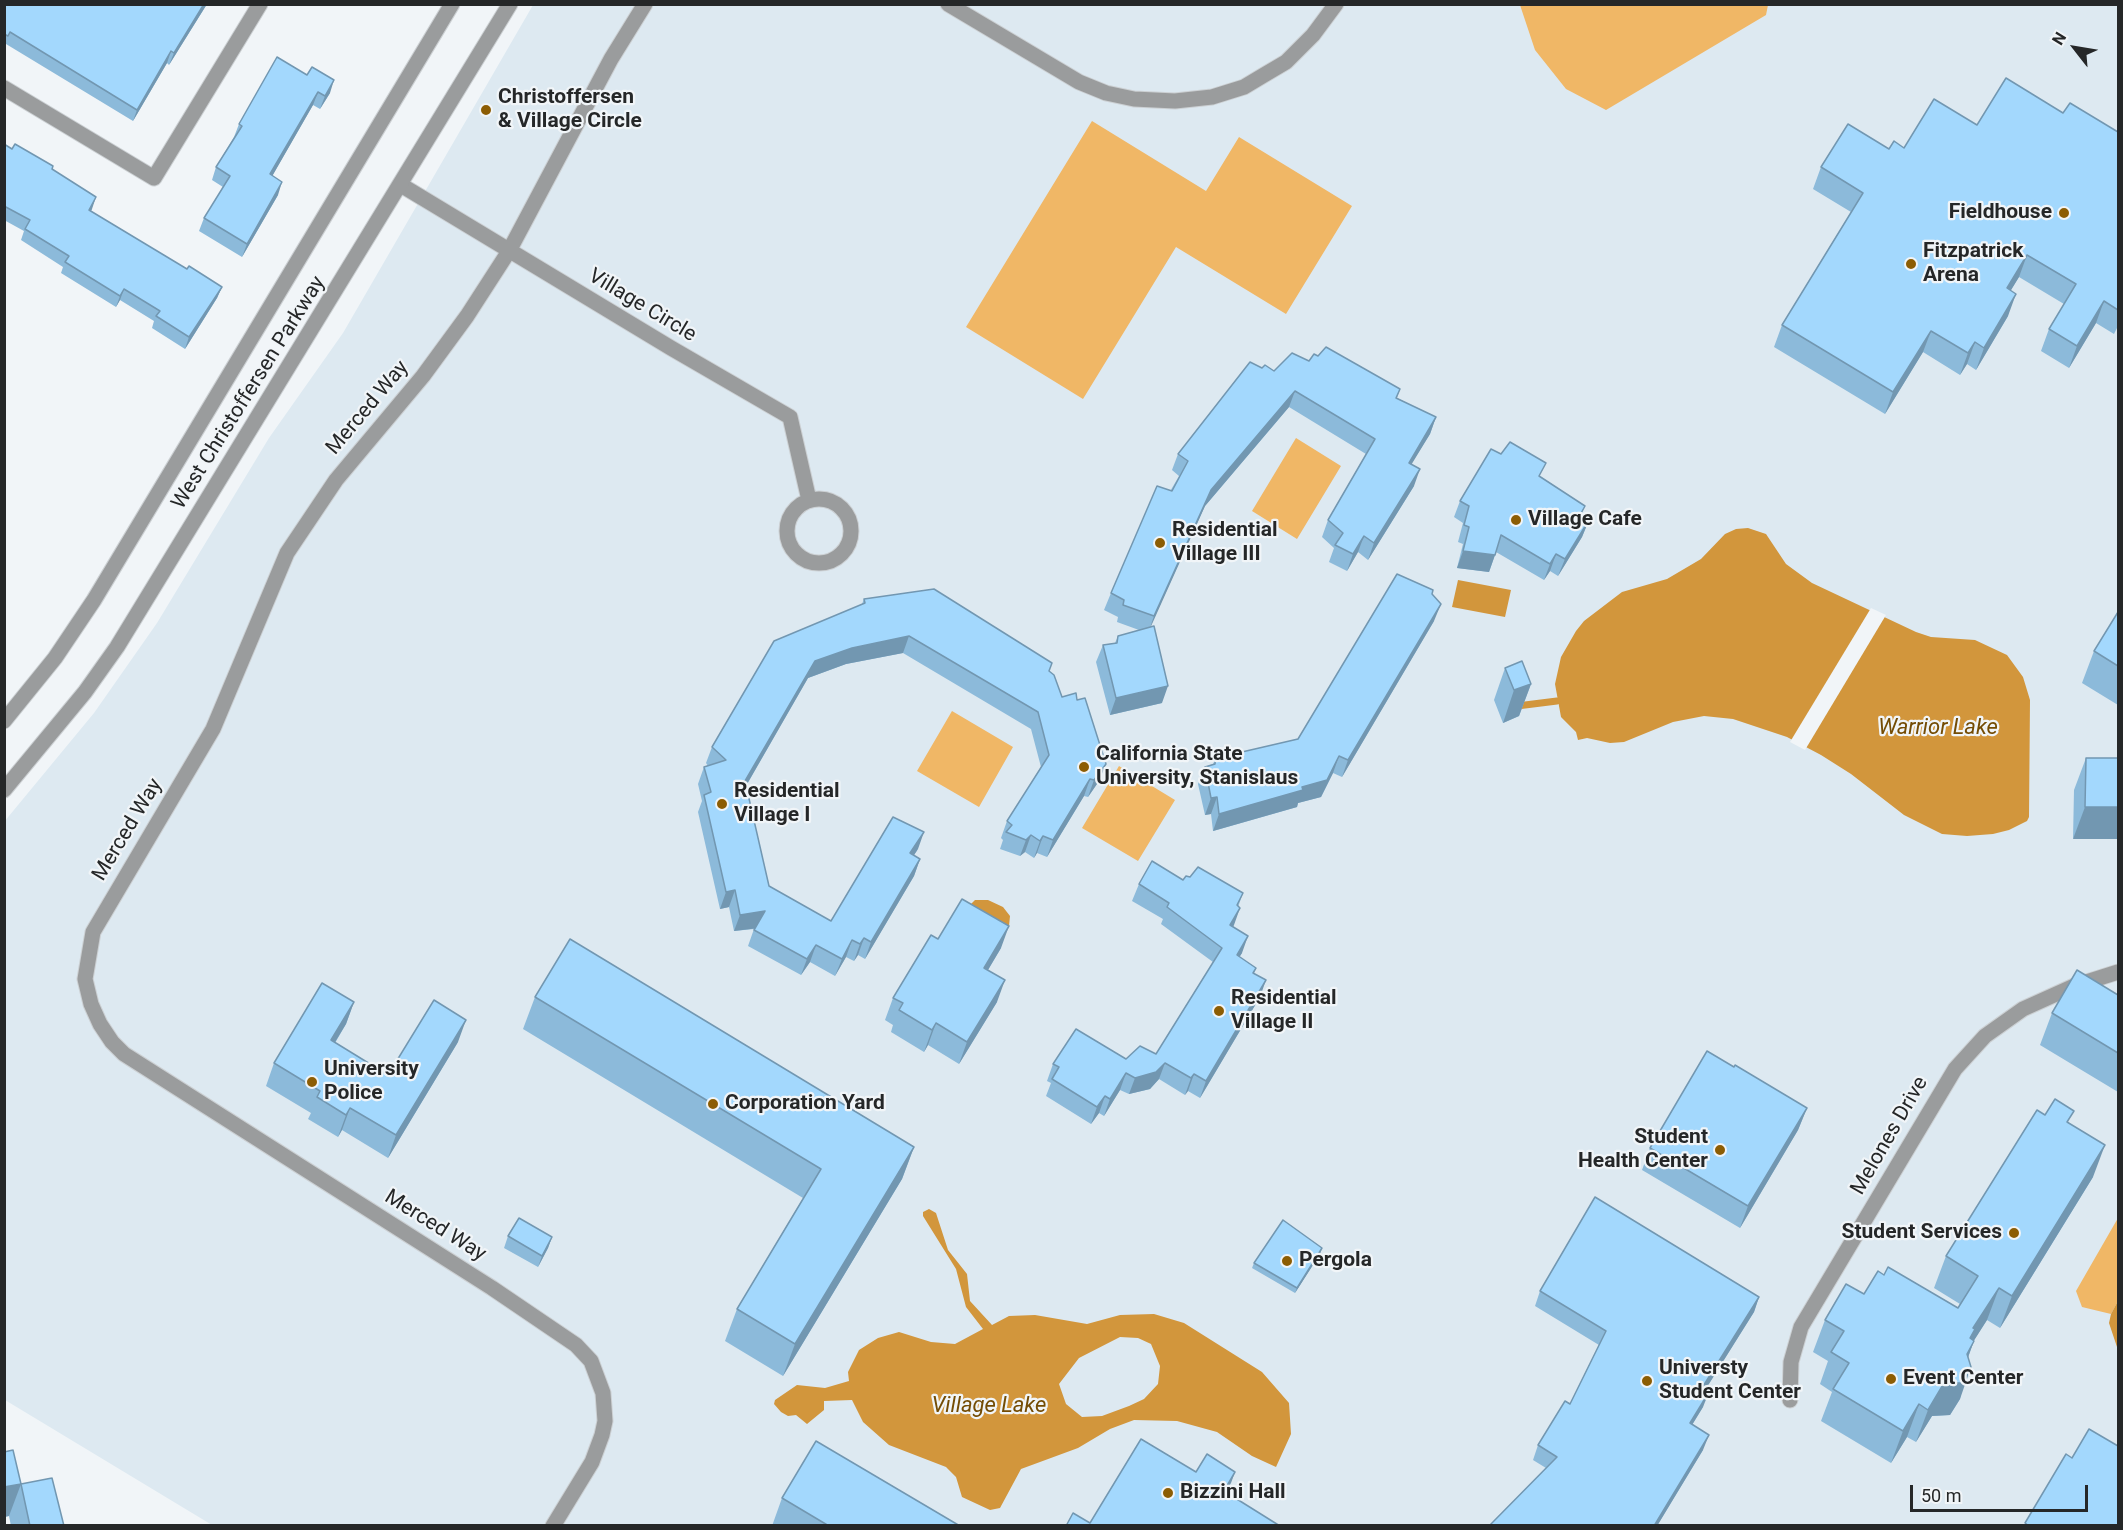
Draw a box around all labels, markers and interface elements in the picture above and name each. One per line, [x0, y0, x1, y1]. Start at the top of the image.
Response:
north arrow [2045, 18, 2105, 78]
text: N [2048, 29, 2070, 48]
place label: Christoffersen & Village Circle [498, 85, 642, 135]
marker: Christoffersen & Village Circle [479, 103, 493, 117]
place label: Fieldhouse [1949, 200, 2052, 226]
marker: Fieldhouse [2057, 206, 2071, 220]
place label: Fitzpatrick Arena [1923, 239, 2023, 289]
marker: Fitzpatrick Arena [1904, 257, 1918, 271]
street label: Village Circle [584, 264, 700, 348]
street label: West Christoffersen Parkway [167, 272, 331, 514]
street label: Merced Way [321, 356, 415, 460]
place label: Village Cafe [1528, 507, 1642, 533]
marker: Village Cafe [1509, 513, 1523, 527]
place label: Residential Village III [1172, 518, 1278, 568]
marker: Residential Village III [1153, 536, 1167, 550]
water label: Warrior Lake [1878, 715, 1998, 741]
place label: California State University, Stanislaus [1096, 742, 1298, 792]
marker: California State University, Stanislaus [1077, 760, 1091, 774]
street label: Merced Way [88, 774, 168, 886]
place label: Residential Village I [734, 779, 840, 829]
marker: Residential Village I [715, 797, 729, 811]
place label: Residential Village II [1231, 986, 1337, 1036]
marker: Residential Village II [1212, 1004, 1226, 1018]
place label: University Police [324, 1057, 419, 1107]
street label: Melones Drive [1846, 1072, 1934, 1200]
marker: University Police [305, 1075, 319, 1089]
place label: Corporation Yard [725, 1091, 885, 1117]
marker: Corporation Yard [706, 1097, 720, 1111]
place label: Student Health Center [1578, 1125, 1708, 1175]
marker: Student Health Center [1713, 1143, 1727, 1157]
street label: Merced Way [380, 1185, 490, 1267]
place label: Student Services [1842, 1220, 2002, 1246]
marker: Student Services [2007, 1226, 2021, 1240]
place label: Pergola [1299, 1248, 1372, 1274]
marker: Pergola [1280, 1254, 1294, 1268]
place label: Universty Student Center [1659, 1356, 1801, 1406]
place label: Event Center [1903, 1366, 2023, 1392]
marker: Event Center [1884, 1372, 1898, 1386]
marker: Universty Student Center [1640, 1374, 1654, 1388]
water label: Village Lake [932, 1393, 1046, 1419]
scale bar [1913, 1473, 2092, 1511]
place label: Bizzini Hall [1180, 1480, 1286, 1506]
text: 50 m [1921, 1485, 1961, 1506]
marker: Bizzini Hall [1161, 1486, 1175, 1500]

